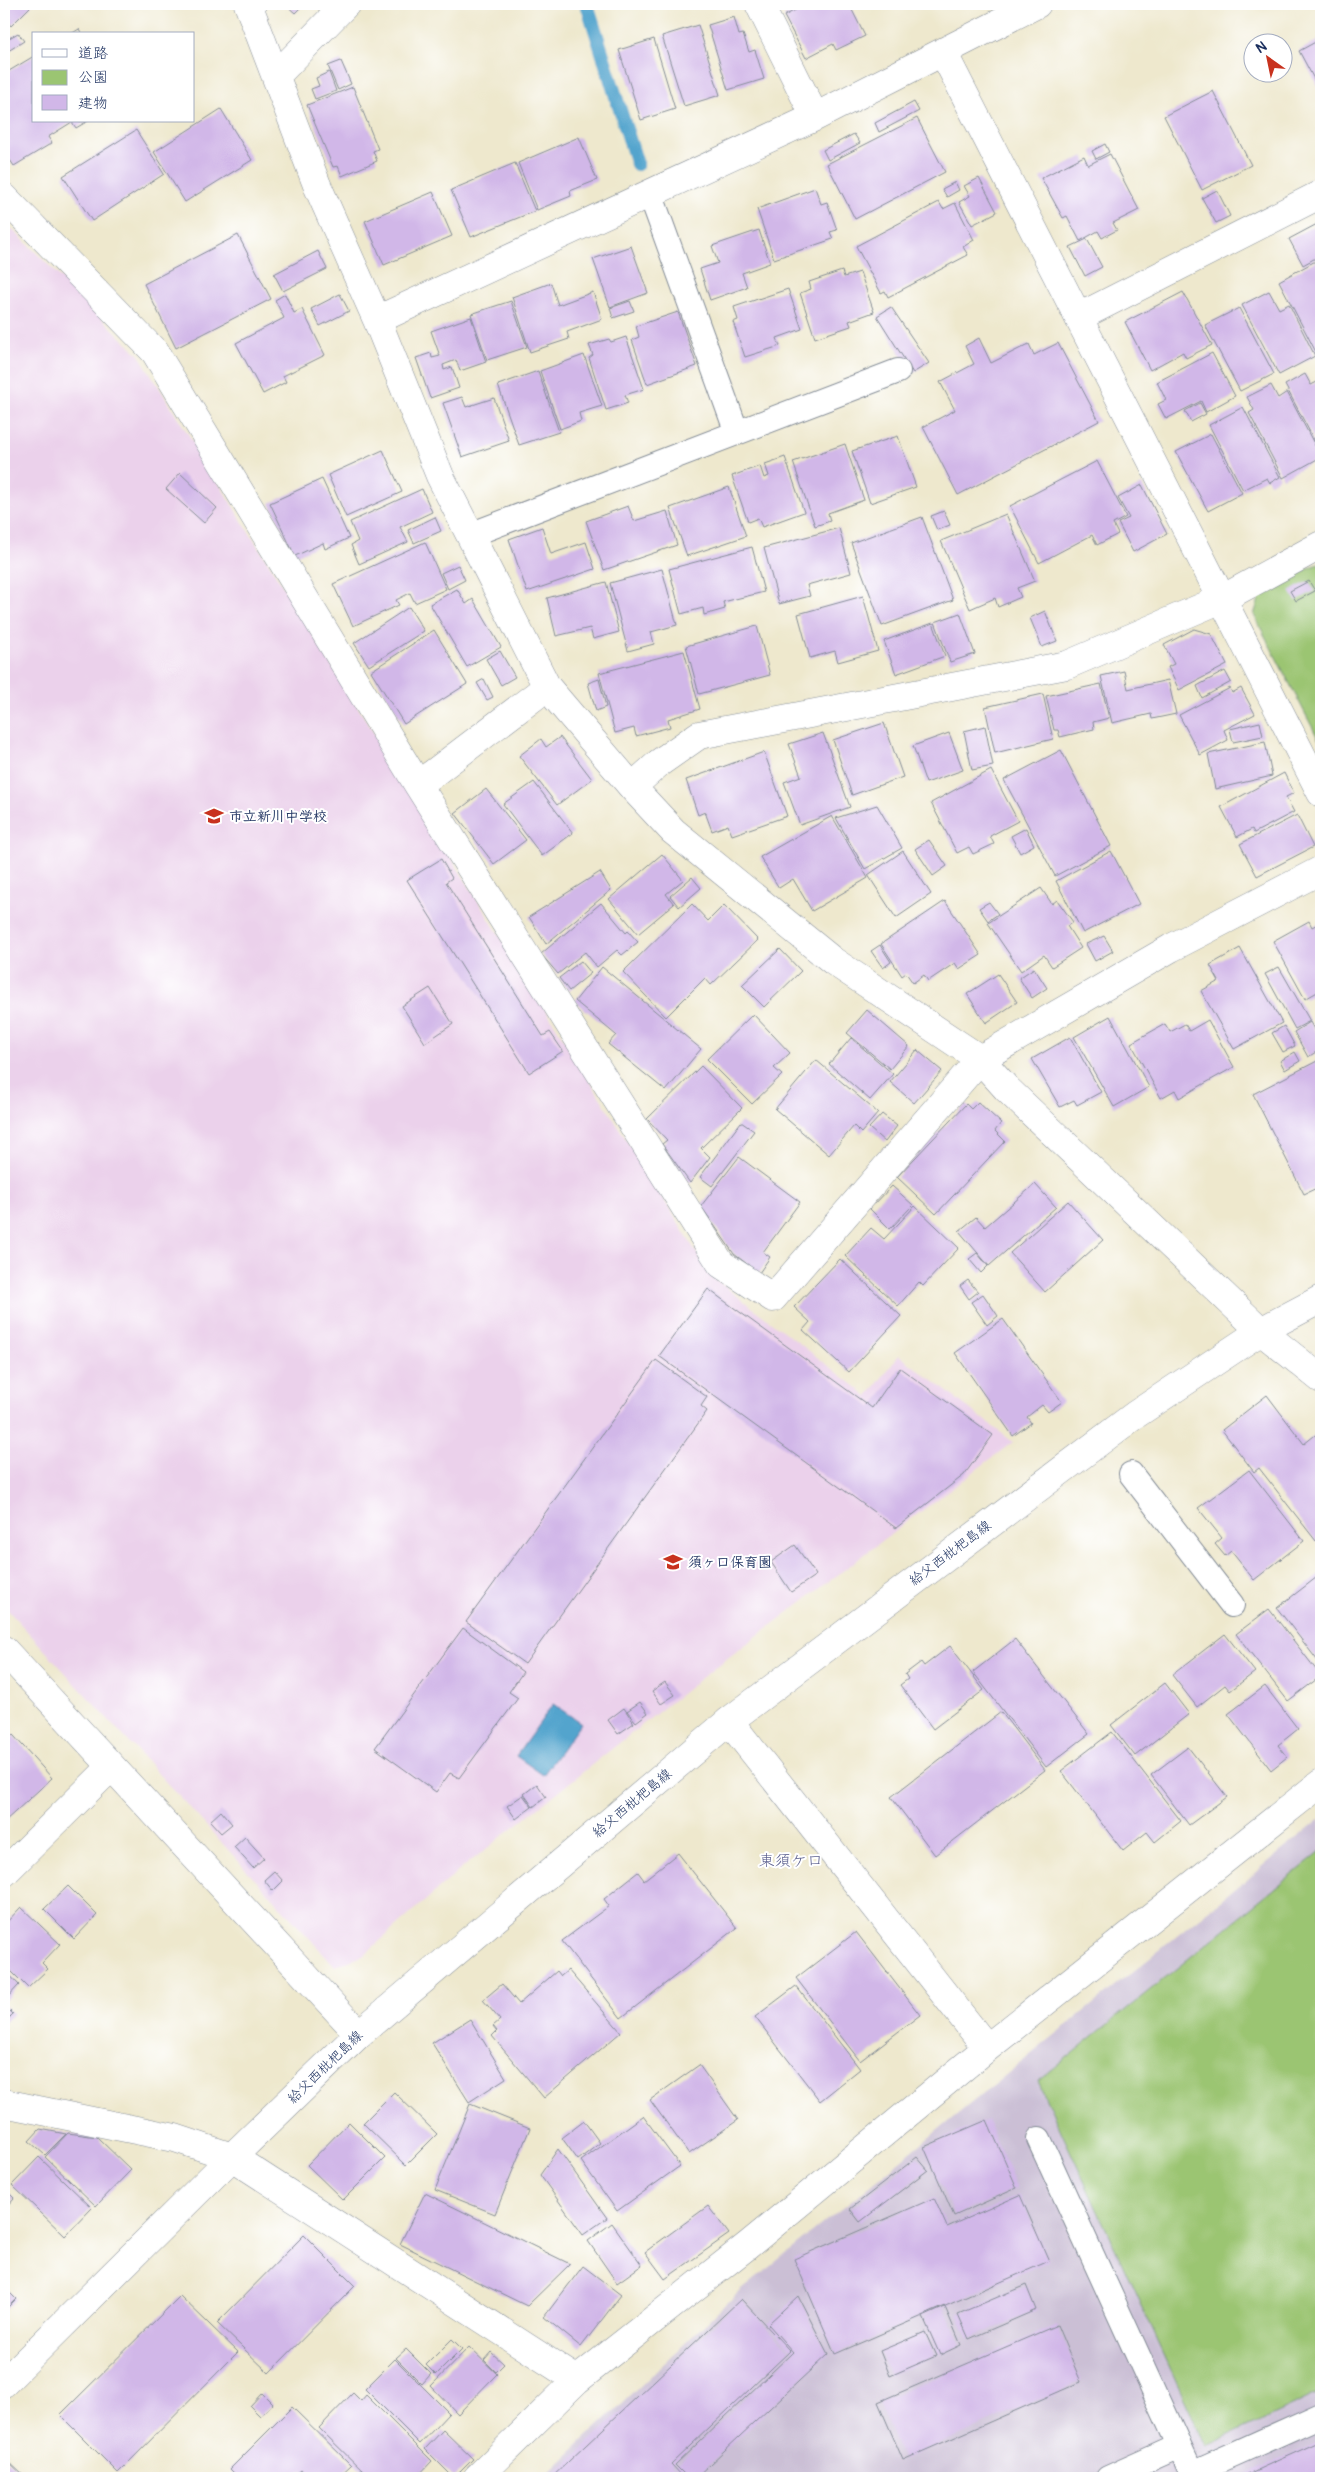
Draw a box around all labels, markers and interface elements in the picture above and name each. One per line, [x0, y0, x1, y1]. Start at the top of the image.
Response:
legend [32, 32, 195, 122]
north arrow [1242, 32, 1292, 82]
text: N [1253, 38, 1270, 57]
text: 道路 [78, 44, 108, 63]
text: 公園 [78, 68, 108, 87]
text: 建物 [78, 94, 108, 113]
school or university icon: 市立新川中学校 [203, 805, 225, 827]
place label: 市立新川中学校 [229, 808, 327, 825]
street label: 給父西枇杷島線 [906, 1517, 994, 1589]
school or university icon: 須ヶ口保育園 [662, 1551, 684, 1573]
place label: 須ヶ口保育園 [688, 1554, 772, 1571]
street label: 給父西枇杷島線 [589, 1765, 675, 1841]
district label: 東須ケ口 [759, 1851, 823, 1871]
street label: 給父西枇杷島線 [284, 2027, 366, 2107]

